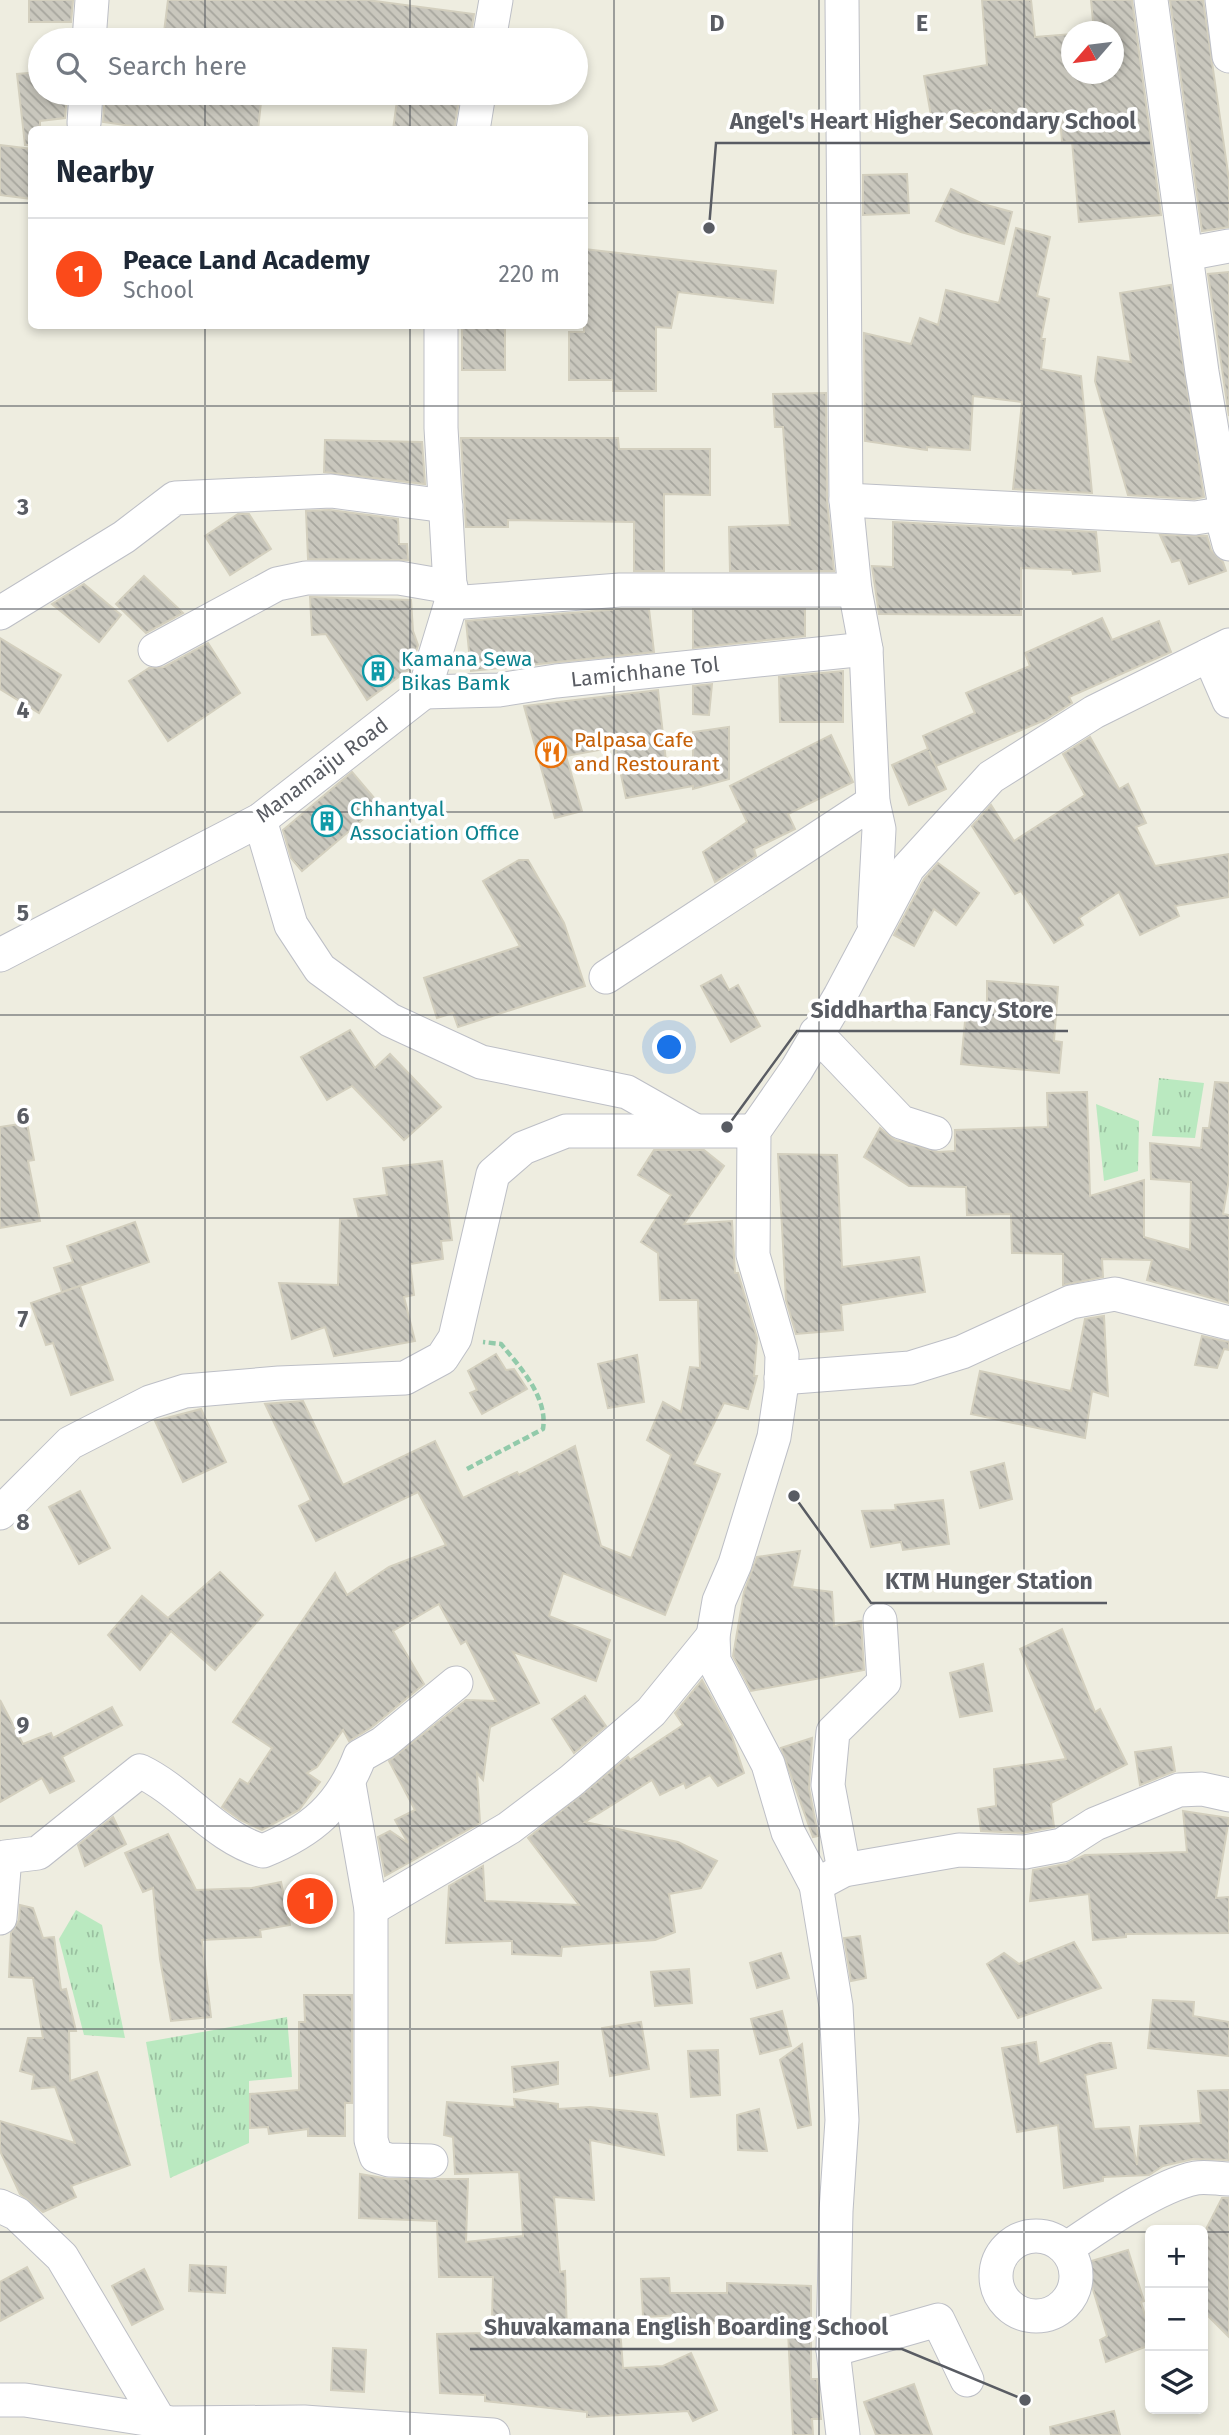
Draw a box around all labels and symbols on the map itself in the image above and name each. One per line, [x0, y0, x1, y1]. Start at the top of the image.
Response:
text: D [710, 9, 725, 37]
text: E [916, 9, 928, 37]
north arrow [1061, 21, 1124, 84]
callout: Angel's Heart Higher Secondary School [716, 99, 1150, 143]
text: Angel's Heart Higher Secondary School [729, 107, 1136, 135]
text: 3 [16, 493, 29, 521]
place label: Kamana Sewa Bikas Bamk [401, 646, 532, 696]
street label: Lamichhane Tol [569, 651, 721, 693]
building icon: Kamana Sewa Bikas Bamk [361, 654, 395, 688]
text: 4 [17, 696, 30, 724]
street label: Manamaiju Road [251, 712, 393, 828]
place label: Palpasa Cafe and Restourant [574, 727, 720, 777]
restaurant icon: Palpasa Cafe and Restourant [534, 735, 568, 769]
place label: Chhantyal Association Office [350, 796, 519, 846]
building icon: Chhantyal Association Office [310, 804, 344, 838]
text: 5 [17, 899, 29, 927]
callout: Siddhartha Fancy Store [797, 987, 1068, 1031]
text: Siddhartha Fancy Store [811, 996, 1054, 1024]
your location [652, 1030, 686, 1064]
text: 6 [17, 1102, 30, 1130]
text: 7 [18, 1305, 29, 1333]
text: 8 [16, 1508, 30, 1536]
callout: KTM Hunger Station [871, 1559, 1107, 1603]
text: KTM Hunger Station [885, 1567, 1093, 1595]
text: 9 [17, 1711, 30, 1739]
pin: 1 [287, 1875, 333, 1927]
callout: Shuvakamana English Boarding School [470, 2305, 902, 2349]
text: Shuvakamana English Boarding School [484, 2313, 888, 2341]

